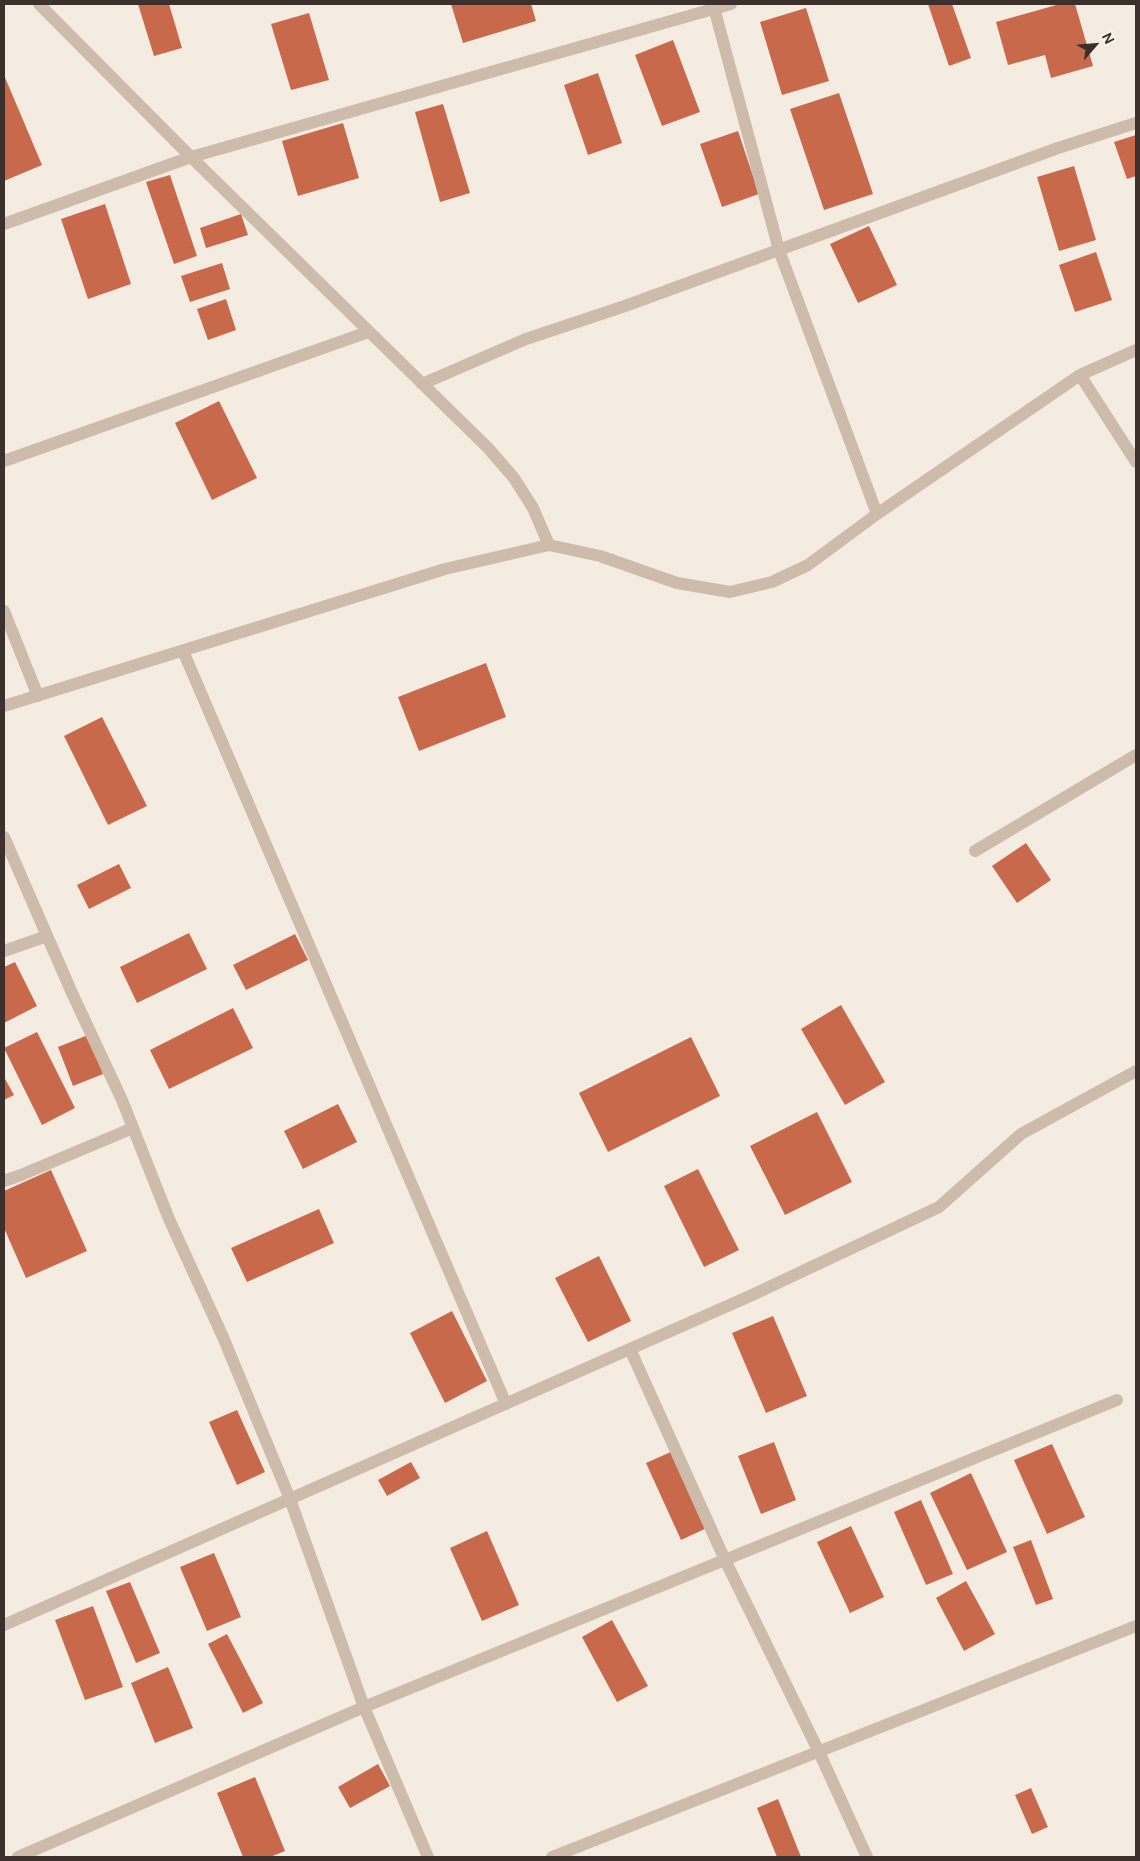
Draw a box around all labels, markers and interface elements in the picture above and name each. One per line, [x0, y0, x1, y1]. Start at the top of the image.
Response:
north arrow [1070, 20, 1120, 70]
text: N [1098, 30, 1119, 47]

